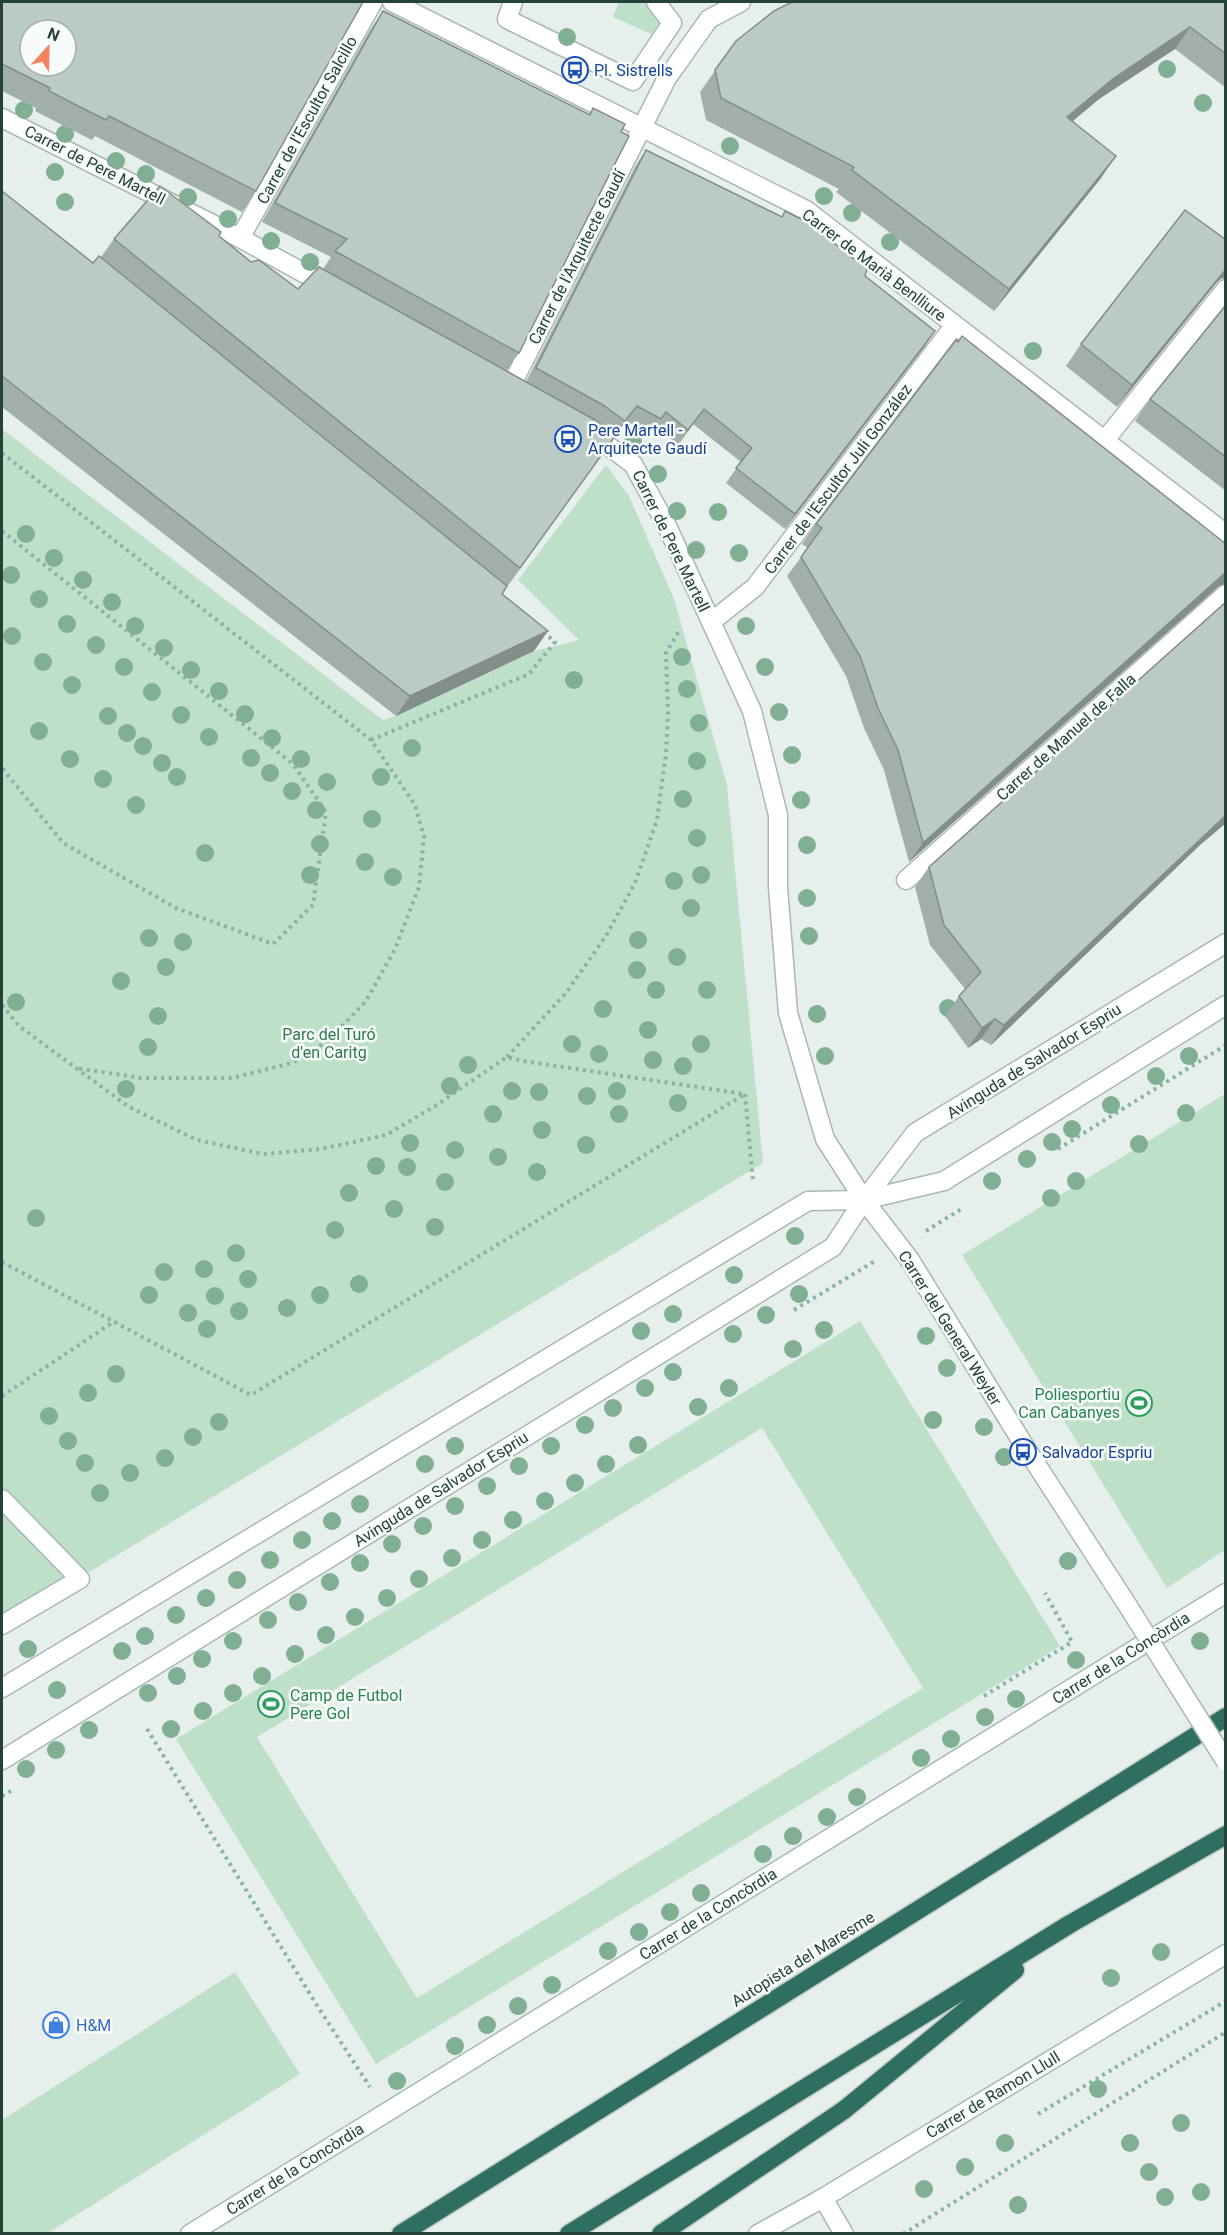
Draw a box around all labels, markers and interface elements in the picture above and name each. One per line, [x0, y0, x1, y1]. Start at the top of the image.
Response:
north arrow [18, 18, 78, 78]
text: N [45, 24, 62, 45]
street label: Carrer de l'Escultor Salcillo [253, 33, 361, 207]
bus stop icon: Pl. Sistrells [560, 55, 590, 85]
place label: Pl. Sistrells [594, 61, 673, 80]
street label: Carrer de Pere Martell [21, 121, 169, 209]
street label: Carrer de l'Arquitecte Gaudí [525, 166, 630, 348]
street label: Carrer de Marià Benlliure [798, 205, 950, 325]
street label: Carrer de l'Escultor Juli González [760, 380, 916, 578]
place label: Pere Martell - Arquitecte Gaudí [588, 421, 708, 458]
bus stop icon: Pere Martell - Arquitecte Gaudí [553, 424, 583, 454]
street label: Carrer de Pere Martell [628, 467, 714, 615]
street label: Carrer de Manuel de Falla [992, 669, 1140, 805]
street label: Avinguda de Salvador Espriu [943, 999, 1125, 1123]
park label: Parc del Turó d'en Caritg [282, 1025, 376, 1062]
street label: Carrer del General Weyler [894, 1247, 1006, 1409]
place label: Poliesportiu Can Cabanyes [1018, 1385, 1120, 1422]
sports icon: Poliesportiu Can Cabanyes [1124, 1388, 1154, 1418]
street label: Avinguda de Salvador Espriu [350, 1427, 532, 1551]
bus stop icon: Salvador Espriu [1008, 1437, 1038, 1467]
place label: Salvador Espriu [1042, 1443, 1152, 1462]
street label: Carrer de la Concòrdia [1049, 1608, 1193, 1708]
place label: Camp de Futbol Pere Gol [290, 1686, 402, 1723]
sports icon: Camp de Futbol Pere Gol [256, 1689, 286, 1719]
street label: Carrer de la Concòrdia [636, 1864, 780, 1964]
street label: Autopista del Maresme [728, 1907, 878, 2011]
shop icon: H&M [41, 2010, 71, 2040]
place label: H&M [76, 2016, 111, 2035]
street label: Carrer de Ramon Llull [923, 2048, 1063, 2142]
street label: Carrer de la Concòrdia [223, 2119, 367, 2219]

